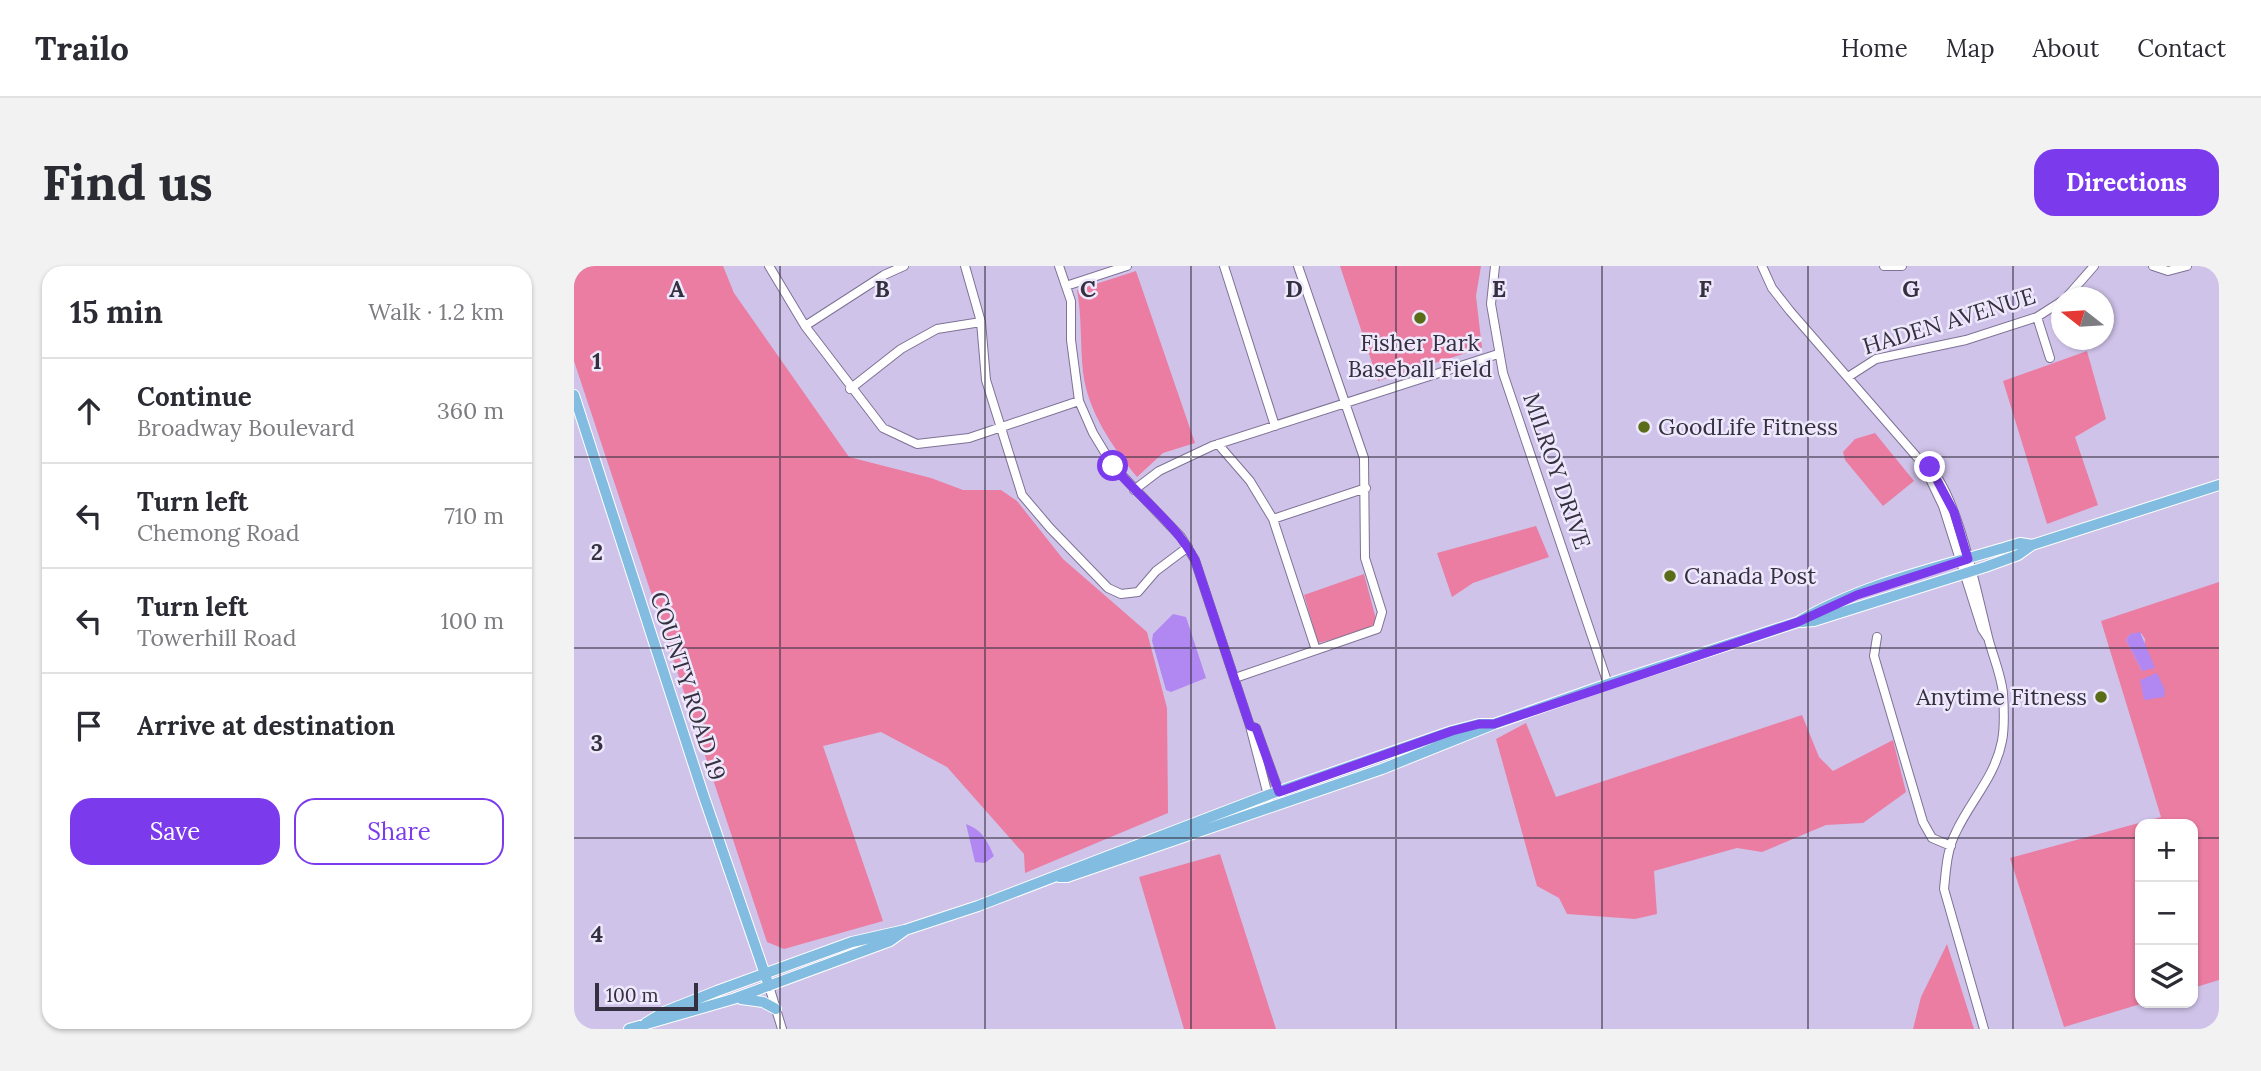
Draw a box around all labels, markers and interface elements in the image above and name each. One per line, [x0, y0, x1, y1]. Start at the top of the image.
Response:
text: Trailo [35, 27, 129, 69]
text: Home [1841, 33, 1908, 64]
text: Map [1946, 33, 1995, 64]
text: About [2033, 33, 2099, 64]
text: Contact [2137, 33, 2226, 64]
button: Directions [2034, 149, 2219, 216]
text: Find us [42, 151, 213, 213]
text: A [669, 274, 685, 303]
text: B [874, 274, 890, 303]
text: C [1080, 274, 1096, 303]
text: D [1285, 274, 1303, 303]
text: E [1492, 274, 1506, 303]
text: F [1698, 274, 1712, 303]
text: G [1902, 274, 1920, 303]
street label: HADEN AVENUE [1859, 280, 2039, 361]
north arrow [2051, 287, 2114, 350]
text: 15 min [70, 293, 163, 331]
text: Walk · 1.2 km [368, 297, 504, 326]
marker: Fisher Park Baseball Field [1412, 310, 1428, 326]
place label: Fisher Park Baseball Field [1348, 328, 1493, 383]
text: 1 [592, 346, 602, 375]
text: Continue [137, 380, 252, 413]
street label: MILROY DRIVE [1517, 389, 1598, 553]
icon: ahead [70, 392, 108, 430]
text: 360 m [437, 396, 504, 425]
place label: GoodLife Fitness [1658, 412, 1838, 441]
text: Broadway Boulevard [137, 413, 355, 442]
marker: GoodLife Fitness [1636, 419, 1652, 435]
route start [1097, 450, 1128, 481]
route end [1914, 451, 1945, 482]
text: Turn left [137, 485, 248, 518]
icon: left [70, 497, 108, 535]
text: 710 m [444, 501, 504, 530]
text: Chemong Road [137, 518, 299, 547]
text: 2 [591, 537, 603, 566]
place label: Canada Post [1684, 561, 1816, 590]
marker: Canada Post [1662, 568, 1678, 584]
street label: COUNTY ROAD 19 [644, 588, 733, 784]
text: Turn left [137, 590, 248, 623]
icon: left [70, 602, 108, 640]
text: 100 m [440, 606, 504, 635]
text: Towerhill Road [137, 623, 296, 652]
place label: Anytime Fitness [1915, 682, 2087, 711]
marker: Anytime Fitness [2093, 689, 2109, 705]
icon: arrive [70, 707, 108, 745]
text: Arrive at destination [137, 709, 395, 742]
text: 3 [591, 728, 603, 757]
button: Save [70, 798, 280, 865]
button: Share [294, 798, 504, 865]
map controls [2135, 819, 2198, 1008]
button: + [2135, 819, 2198, 882]
button: − [2135, 882, 2198, 945]
text: 4 [591, 919, 603, 948]
button: layers [2135, 945, 2198, 1008]
scale bar [595, 980, 698, 1012]
text: 100 m [606, 983, 659, 1007]

